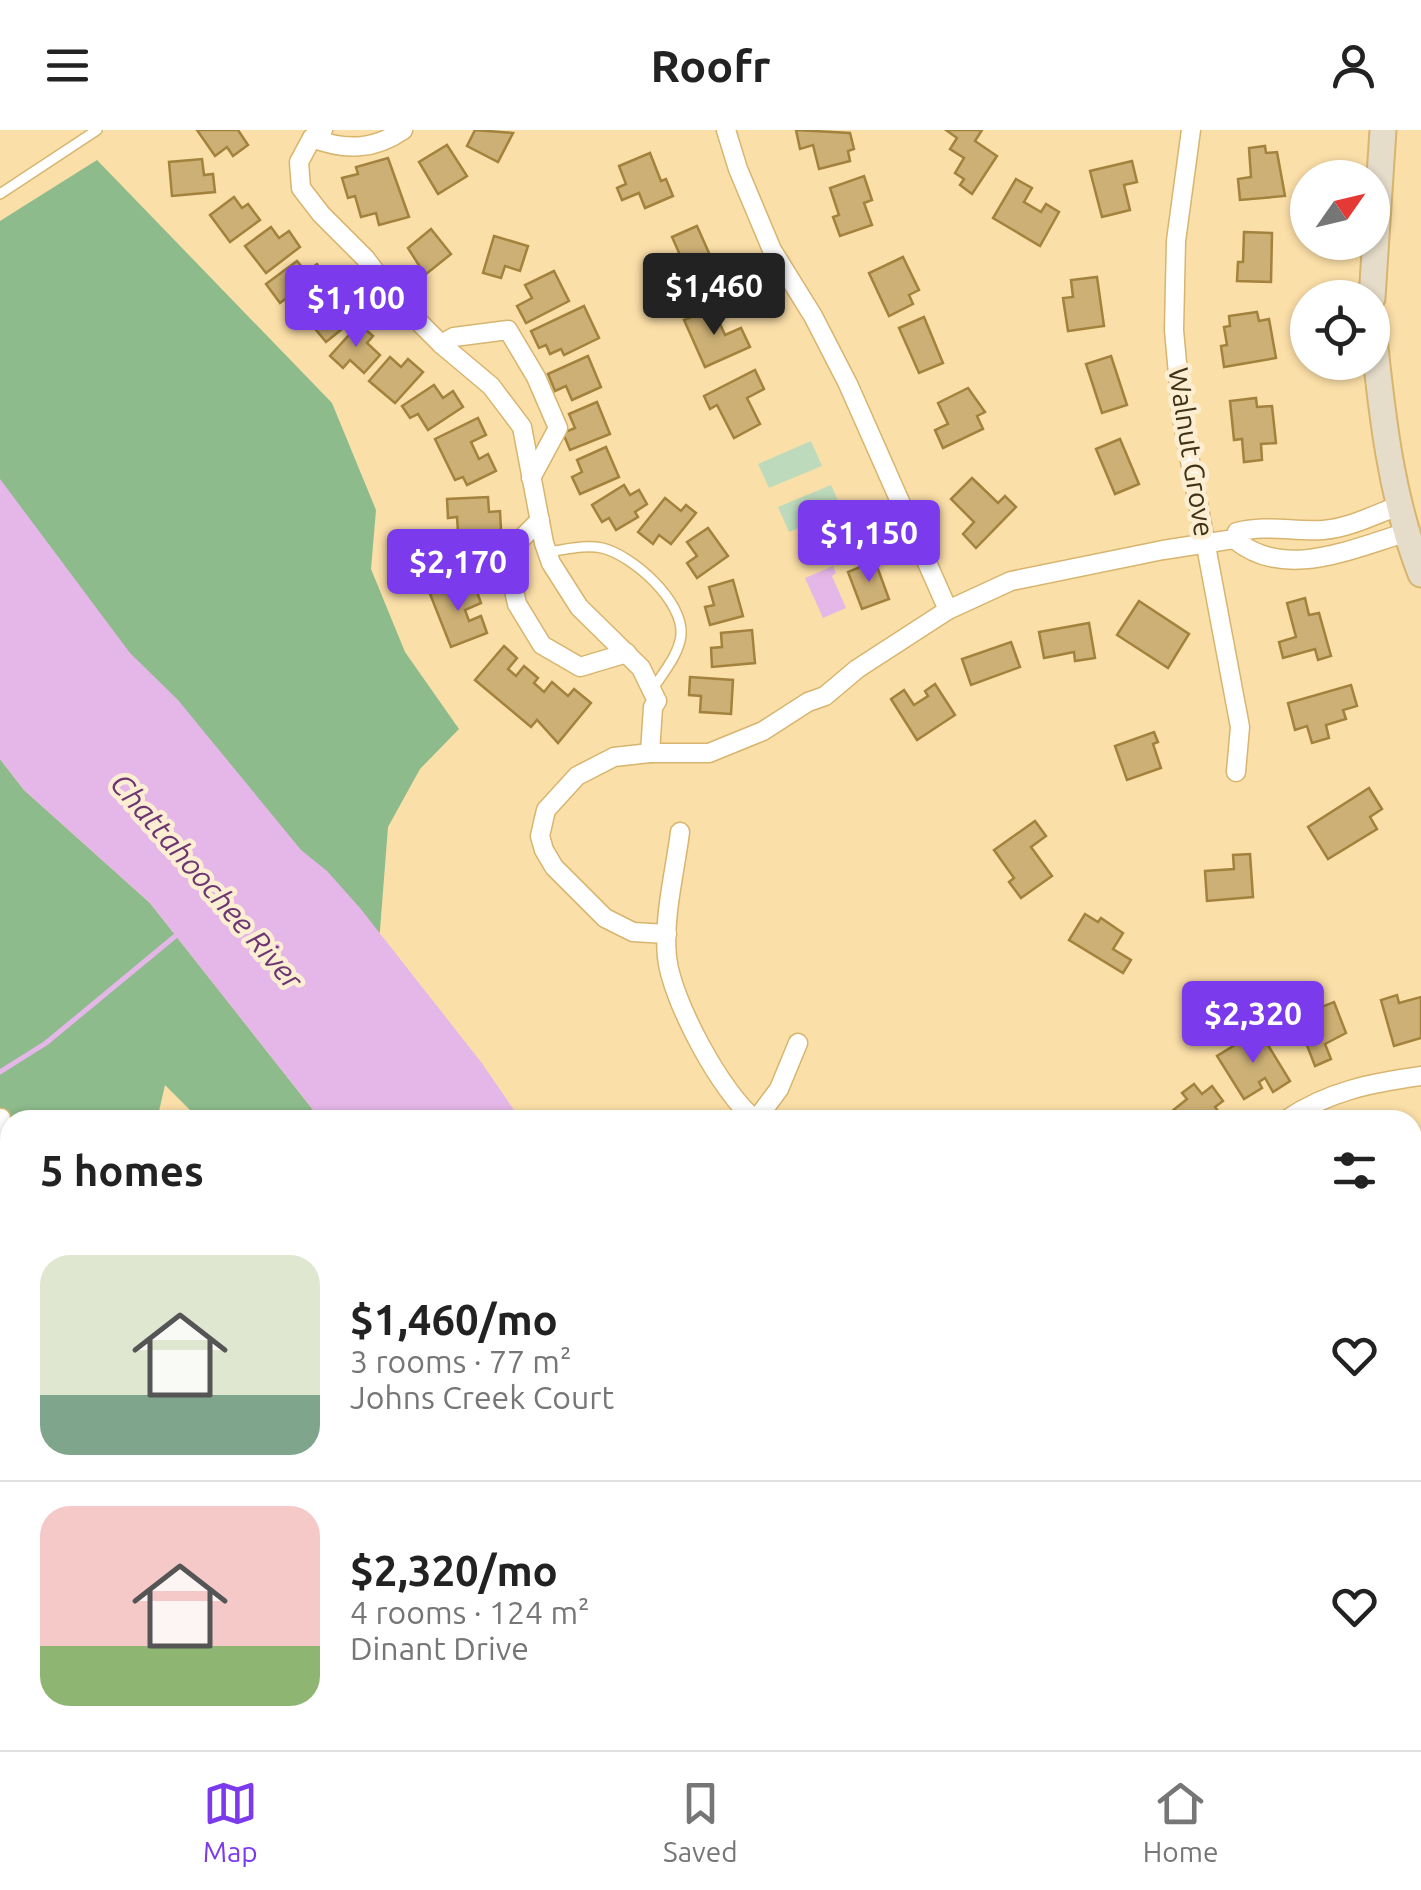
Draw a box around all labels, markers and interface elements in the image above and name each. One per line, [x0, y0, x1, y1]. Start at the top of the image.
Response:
icon: menu [40, 38, 95, 93]
icon: person [1326, 38, 1381, 93]
text: Roofr [651, 40, 770, 91]
north arrow [1290, 160, 1390, 260]
map controls [1290, 160, 1390, 380]
pin: $1,460 [633, 253, 795, 338]
pin: $1,100 [275, 265, 437, 350]
text: $1,460 [665, 267, 763, 303]
text: $1,100 [307, 279, 405, 315]
button: locate [1290, 280, 1390, 380]
street label: Walnut Grove [1163, 365, 1221, 539]
pin: $1,150 [788, 500, 950, 585]
text: $1,150 [820, 514, 918, 550]
pin: $2,170 [377, 529, 539, 614]
text: $2,170 [409, 543, 507, 579]
water label: Chattahoochee River [104, 766, 311, 997]
pin: $2,320 [1172, 981, 1334, 1066]
text: $2,320 [1204, 995, 1302, 1031]
icon: filters [1327, 1143, 1382, 1198]
text: 5 homes [40, 1147, 204, 1194]
icon: home [120, 1295, 240, 1415]
text: $1,460/mo [350, 1296, 558, 1343]
icon: heart [1327, 1328, 1382, 1383]
text: 3 rooms · 77 m² [350, 1343, 571, 1379]
text: Johns Creek Court [350, 1379, 614, 1415]
icon: home [120, 1546, 240, 1666]
text: $2,320/mo [350, 1547, 558, 1594]
icon: heart [1327, 1579, 1382, 1634]
text: 4 rooms · 124 m² [350, 1594, 590, 1630]
text: Dinant Drive [350, 1630, 529, 1666]
tab: Map [203, 1776, 258, 1867]
tab: Saved [663, 1776, 738, 1867]
tab: Home [1143, 1776, 1218, 1867]

